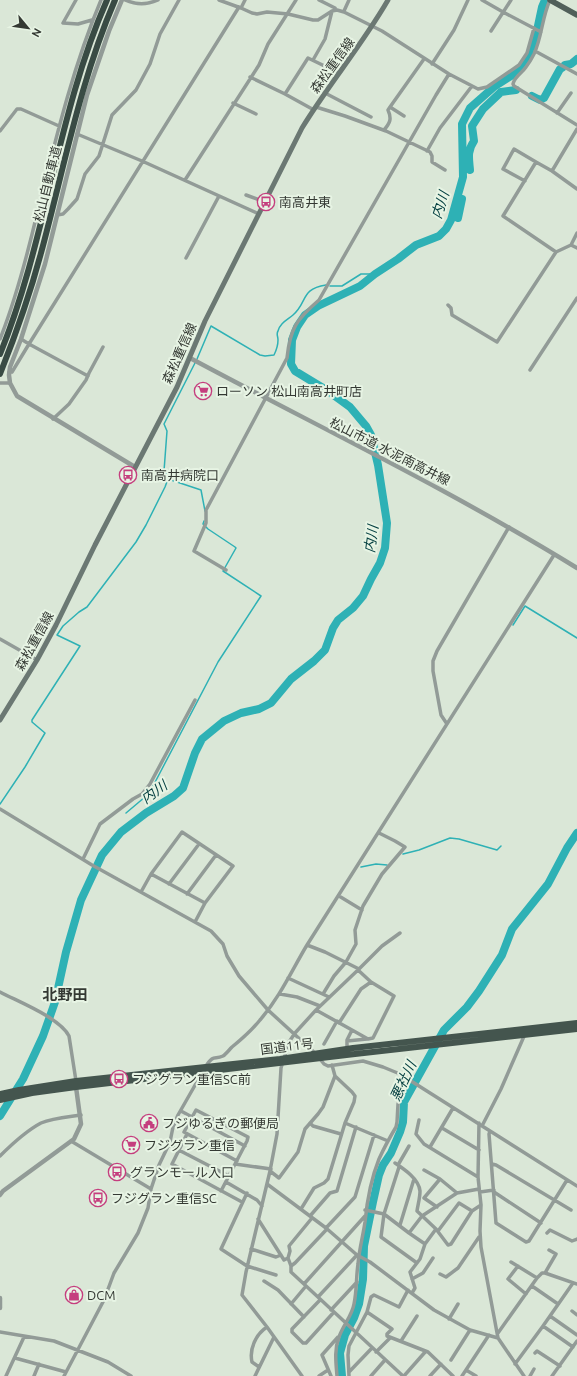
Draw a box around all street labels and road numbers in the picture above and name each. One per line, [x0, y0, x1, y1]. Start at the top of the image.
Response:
street label: 森松重信線 [307, 35, 357, 95]
street label: 松山自動車道 [31, 144, 63, 224]
street label: 森松重信線 [159, 320, 199, 386]
street label: 松山市道 水泥南高井線 [328, 415, 452, 487]
street label: 森松重信線 [12, 609, 56, 673]
street label: 国道11号 [260, 1036, 314, 1056]

